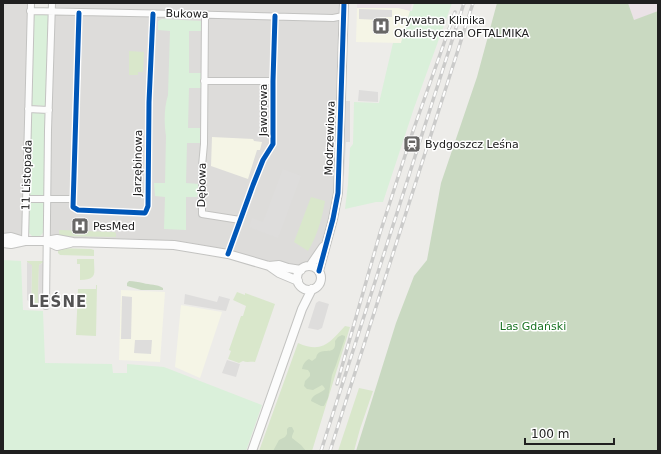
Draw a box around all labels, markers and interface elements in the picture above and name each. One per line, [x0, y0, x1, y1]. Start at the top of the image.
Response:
street label: Bukowa [165, 7, 209, 21]
place label: Prywatna Klinika Okulistyczna OFTALMIKA [394, 14, 529, 40]
hospital icon: Prywatna Klinika Okulistyczna OFTALMIKA [371, 16, 391, 36]
street label: Jaworowa [257, 84, 270, 137]
street label: Modrzewiowa [322, 100, 338, 176]
street label: Jarzębinowa [131, 130, 145, 197]
station icon: Bydgoszcz Leśna [402, 134, 422, 154]
place label: Bydgoszcz Leśna [425, 138, 519, 151]
street label: 11 Listopada [19, 139, 35, 211]
street label: Dębowa [195, 163, 209, 207]
hospital icon: PesMed [70, 216, 90, 236]
place label: PesMed [93, 220, 135, 233]
district label: LEŚNE [29, 292, 87, 311]
park label: Las Gdański [500, 320, 566, 333]
scale bar [525, 420, 614, 446]
text: 100 m [531, 427, 569, 441]

